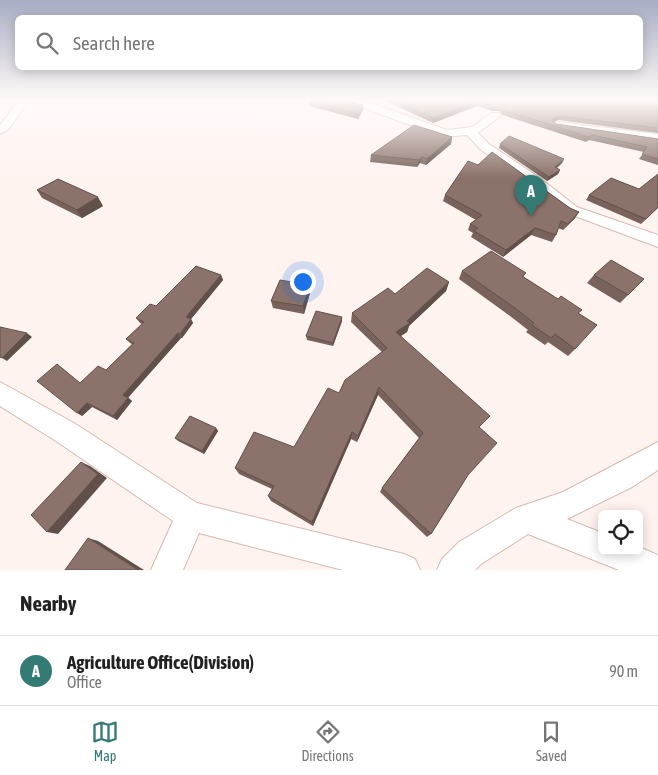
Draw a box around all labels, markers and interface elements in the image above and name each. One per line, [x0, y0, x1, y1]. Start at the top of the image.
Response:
search box [15, 15, 643, 70]
icon: search [33, 29, 61, 57]
text: Search here [73, 32, 155, 54]
pin: A [515, 175, 547, 216]
your location [290, 269, 316, 295]
map controls [598, 510, 643, 555]
button: locate [598, 510, 643, 555]
text: Nearby [20, 591, 76, 615]
text: Agriculture Office(Division) [67, 651, 254, 673]
text: A [32, 662, 40, 680]
text: 90 m [609, 662, 638, 680]
text: Office [67, 673, 102, 691]
tab: Map [91, 718, 119, 764]
tab: Directions [301, 718, 354, 764]
tab: Saved [536, 718, 567, 764]

